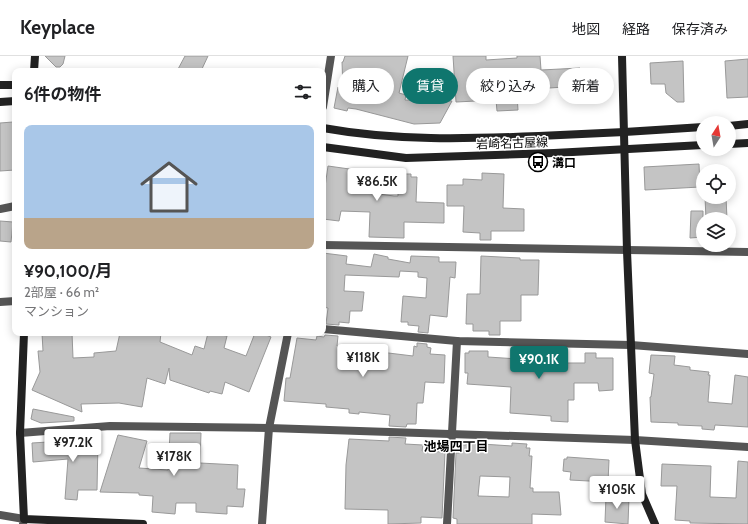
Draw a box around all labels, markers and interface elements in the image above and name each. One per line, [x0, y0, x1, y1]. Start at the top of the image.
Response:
text: Keyplace [20, 16, 95, 39]
text: 地図 [572, 20, 600, 38]
text: 経路 [622, 20, 650, 38]
text: 保存済み [672, 20, 728, 38]
chip: 購入 [338, 68, 394, 104]
chip: 賃貸 [402, 68, 458, 104]
chip: 絞り込み [466, 68, 550, 104]
chip: 新着 [558, 68, 614, 104]
icon: filters [292, 81, 314, 103]
text: 6件の物件 [24, 84, 102, 104]
north arrow [696, 116, 736, 156]
map controls [696, 116, 736, 252]
street label: 岩崎名古屋線 [476, 134, 548, 152]
icon: home [133, 151, 205, 223]
bus stop icon: 溝口 [527, 151, 549, 173]
place label: 溝口 [552, 155, 576, 170]
button: locate [696, 164, 736, 204]
pin: ¥86.5K [344, 168, 410, 202]
text: ¥86.5K [356, 173, 398, 189]
button: layers [696, 212, 736, 252]
text: ¥90,100/月 [24, 261, 112, 281]
text: 2部屋 · 66 m² [24, 284, 99, 300]
text: マンション [24, 303, 89, 319]
pin: ¥118K [335, 344, 391, 378]
pin: ¥90.1K [506, 346, 572, 380]
text: ¥118K [346, 349, 380, 365]
text: ¥90.1K [519, 351, 559, 367]
pin: ¥97.2K [40, 429, 106, 463]
text: ¥97.2K [53, 434, 93, 450]
district label: 池場四丁目 [423, 438, 489, 454]
pin: ¥178K [146, 443, 202, 477]
text: ¥178K [156, 448, 192, 464]
pin: ¥105K [589, 476, 645, 510]
text: ¥105K [599, 481, 635, 497]

